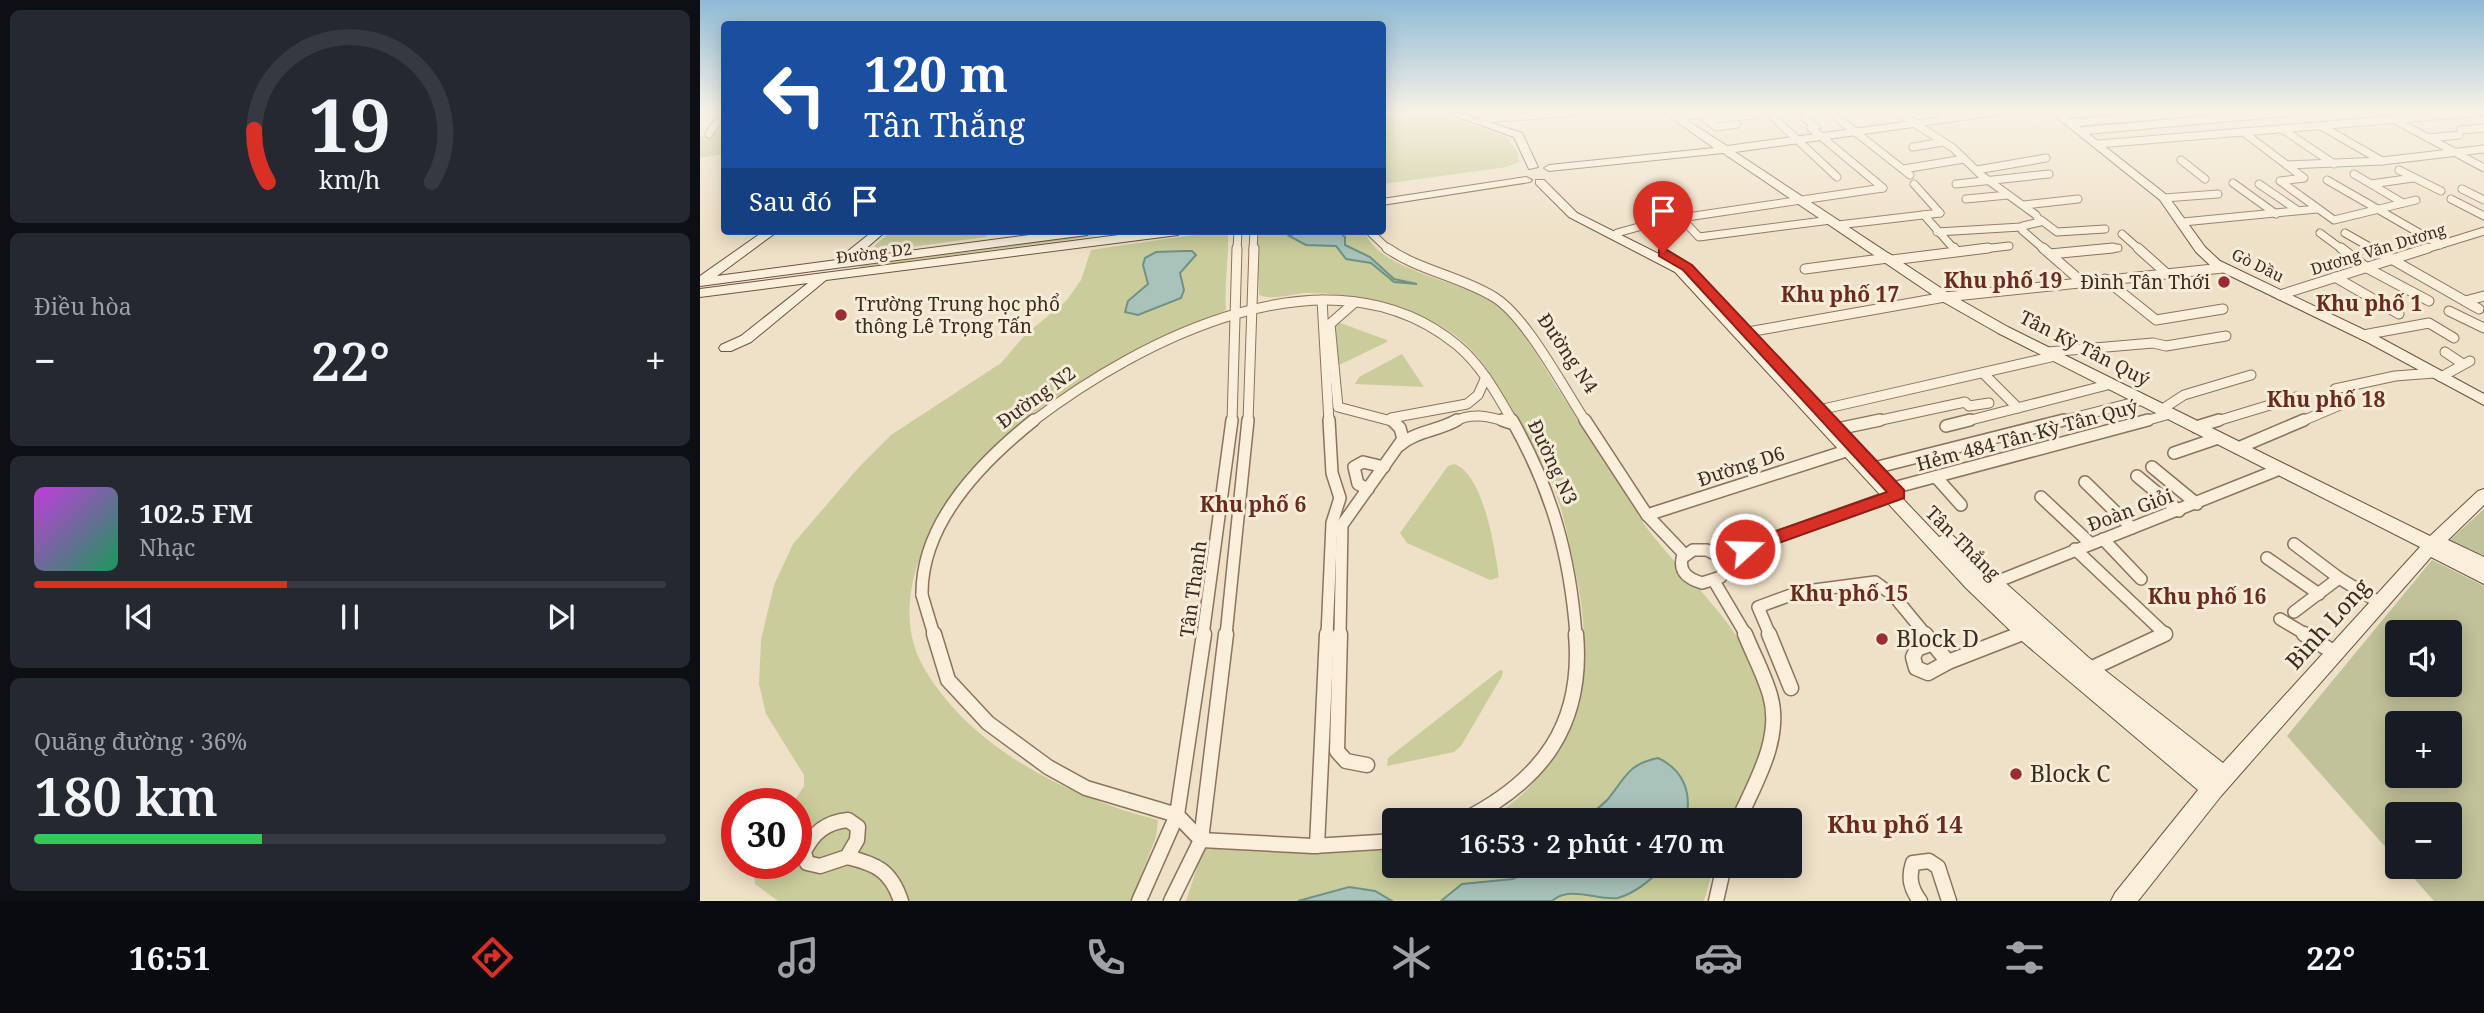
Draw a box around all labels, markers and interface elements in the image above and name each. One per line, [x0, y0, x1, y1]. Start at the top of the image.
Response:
text: 120 m [864, 40, 1008, 106]
icon: left [749, 49, 840, 140]
text: 19 [309, 75, 391, 174]
text: Tân Thắng [864, 103, 1025, 146]
text: km/h [319, 162, 381, 196]
pin [1633, 181, 1693, 253]
icon: arrive [846, 182, 884, 220]
text: Sau đó [749, 183, 832, 219]
icon: arrive [1644, 192, 1682, 230]
street label: Dương Văn Dương [2308, 218, 2449, 280]
street label: Đường D2 [835, 237, 913, 269]
street label: Gò Dầu [2228, 243, 2288, 287]
district label: Khu phố 19 [1944, 266, 2062, 294]
place label: Đình Tân Thới [2080, 269, 2210, 295]
marker: Đình Tân Thới [2216, 274, 2232, 290]
district label: Khu phố 17 [1781, 280, 1899, 308]
district label: Khu phố 1 [2316, 289, 2422, 317]
text: Điều hòa [34, 290, 132, 322]
place label: Trường Trung học phổ thông Lê Trọng Tấn [855, 291, 1060, 339]
street label: Tân Kỳ Tân Quý [2015, 304, 2155, 392]
marker: Trường Trung học phổ thông Lê Trọng Tấn [833, 307, 849, 323]
street label: Đường N4 [1532, 308, 1604, 398]
text: 22° [311, 325, 390, 396]
text: − [34, 334, 56, 386]
text: + [645, 334, 666, 386]
street label: Đường N2 [992, 360, 1080, 434]
district label: Khu phố 18 [2267, 385, 2385, 413]
street label: Hẻm 484 Tân Kỳ Tân Quý [1913, 393, 2141, 477]
street label: Đường N3 [1522, 415, 1584, 509]
street label: Đường D6 [1694, 440, 1788, 492]
street label: Đoàn Giỏi [2084, 483, 2176, 537]
district label: Khu phố 6 [1200, 490, 1306, 518]
text: 102.5 FM [139, 495, 253, 531]
street label: Tân Thắng [1920, 500, 2006, 586]
position arrow [1708, 512, 1782, 586]
text: Nhạc [139, 531, 195, 563]
street label: Tân Thạnh [1173, 539, 1213, 639]
street label: Bình Long [2278, 570, 2377, 676]
district label: Khu phố 15 [1790, 579, 1908, 607]
district label: Khu phố 16 [2148, 582, 2266, 610]
icon: previous [120, 598, 158, 636]
icon: pause [331, 598, 369, 636]
icon: next [542, 598, 580, 636]
map controls [2385, 620, 2462, 879]
button: sound [2385, 620, 2462, 697]
place label: Block D [1896, 622, 1979, 654]
marker: Block D [1874, 631, 1890, 647]
button: + [2385, 711, 2462, 788]
text: Quãng đường · 36% [34, 725, 247, 757]
place label: Block C [2030, 757, 2110, 789]
text: 180 km [34, 760, 218, 831]
marker: Block C [2008, 766, 2024, 782]
speed limit sign: 30 [721, 788, 812, 879]
button: − [2385, 802, 2462, 879]
district label: Khu phố 14 [1827, 807, 1963, 840]
text: 16:53 · 2 phút · 470 m [1459, 825, 1725, 861]
icon: directions [468, 933, 517, 982]
icon: music [774, 933, 823, 982]
icon: phone [1081, 933, 1130, 982]
icon: climate [1387, 933, 1436, 982]
icon: car [1694, 933, 1743, 982]
icon: filters [2000, 933, 2049, 982]
text: 16:51 [129, 936, 211, 979]
text: 22° [2306, 936, 2355, 979]

